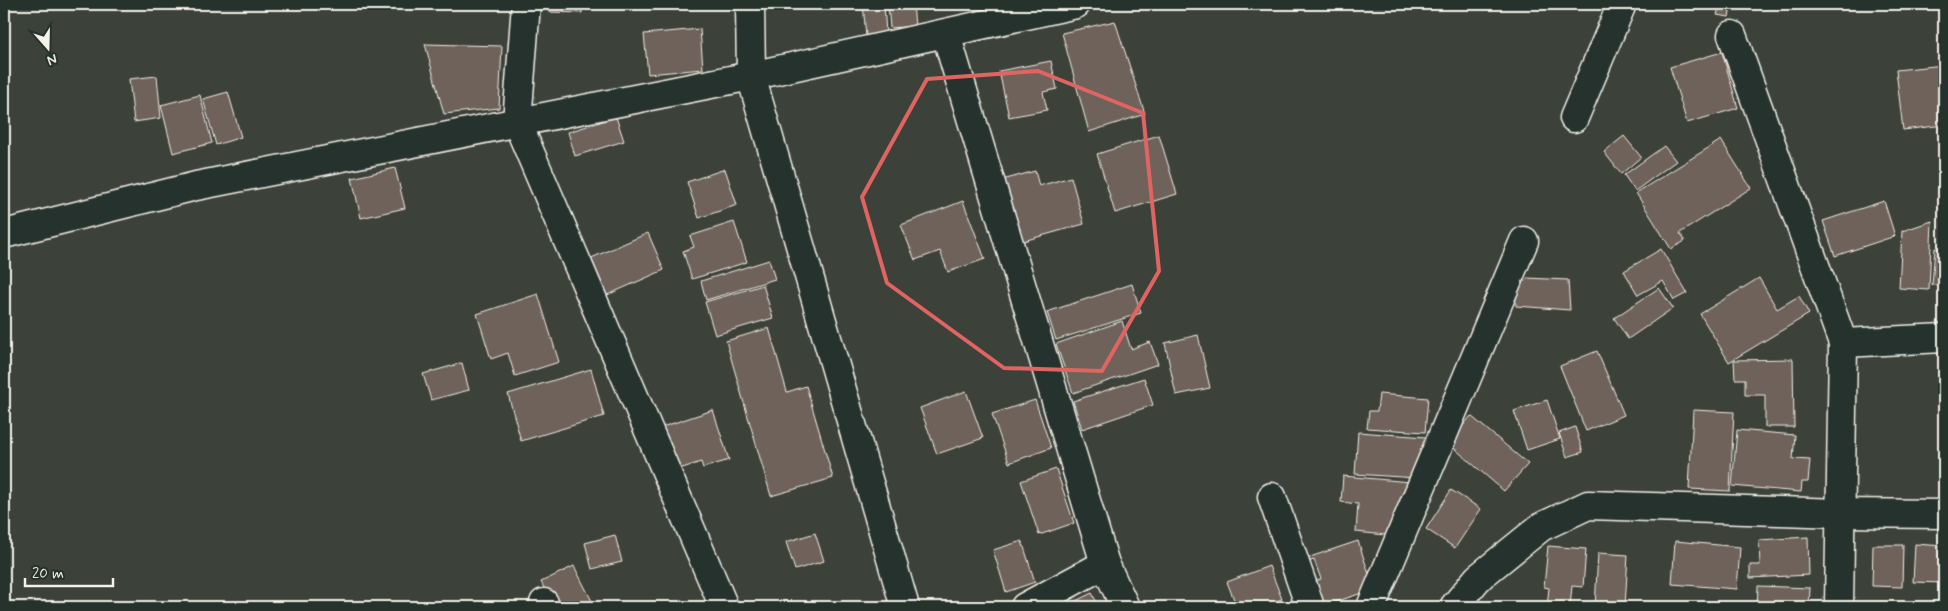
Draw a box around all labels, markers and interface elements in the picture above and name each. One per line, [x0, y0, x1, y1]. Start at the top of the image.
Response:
north arrow [22, 22, 72, 72]
text: N [45, 49, 60, 69]
scale bar [25, 556, 112, 588]
text: 20 m [32, 564, 64, 584]

